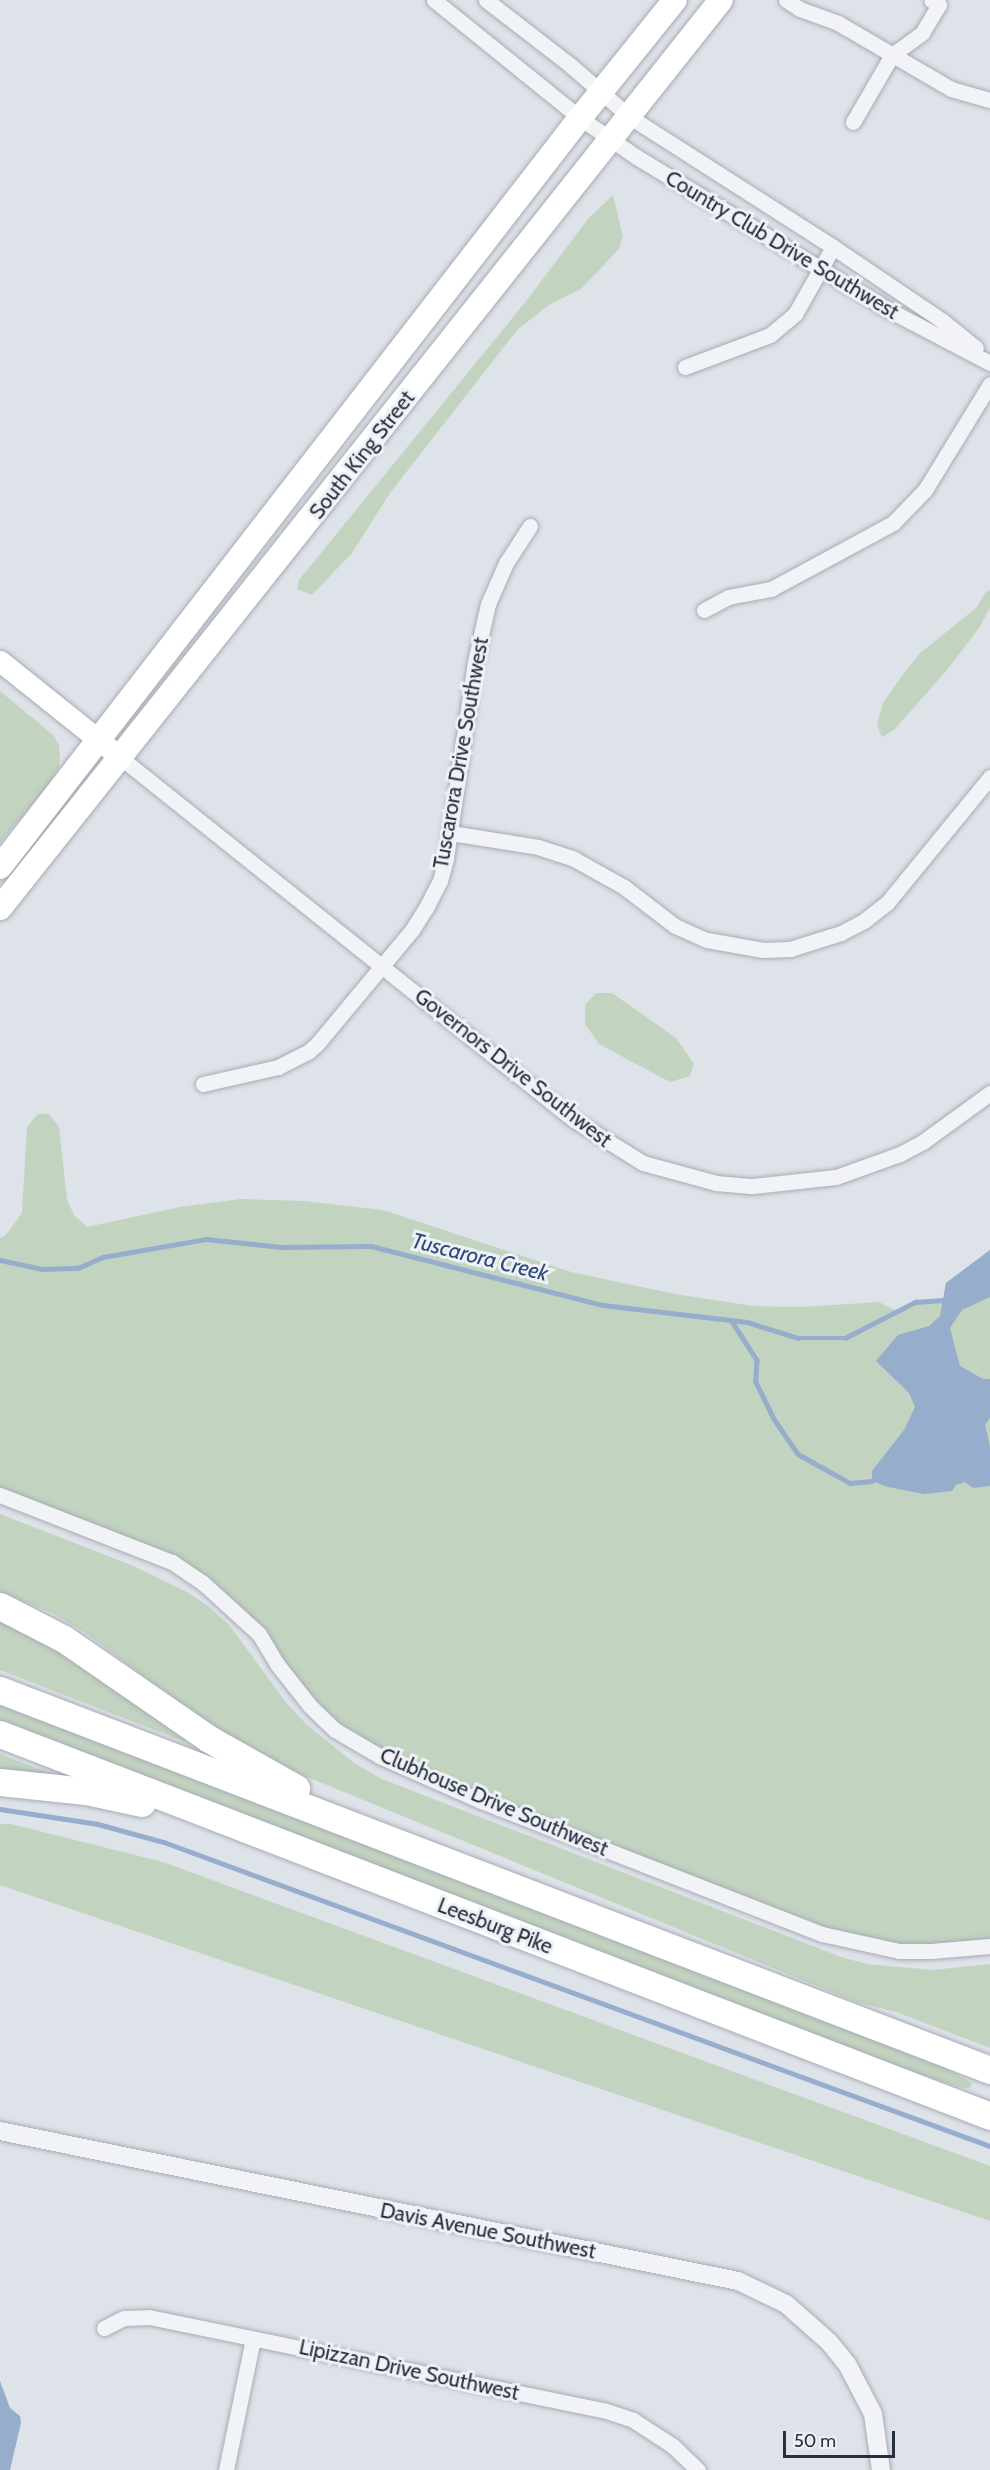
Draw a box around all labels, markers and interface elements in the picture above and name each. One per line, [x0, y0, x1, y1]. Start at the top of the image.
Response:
street label: Country Club Drive Southwest [661, 165, 903, 325]
street label: South King Street [304, 386, 420, 524]
street label: Tuscarora Drive Southwest [428, 635, 494, 871]
street label: Governors Drive Southwest [410, 983, 616, 1153]
water label: Tuscarora Creek [409, 1227, 551, 1287]
street label: Clubhouse Drive Southwest [376, 1742, 612, 1862]
street label: Leesburg Pike [434, 1893, 556, 1959]
street label: Davis Avenue Southwest [378, 2198, 598, 2264]
street label: Lipizzan Drive Southwest [297, 2334, 521, 2406]
scale bar [786, 2419, 898, 2457]
text: 50 m [794, 2430, 836, 2452]

